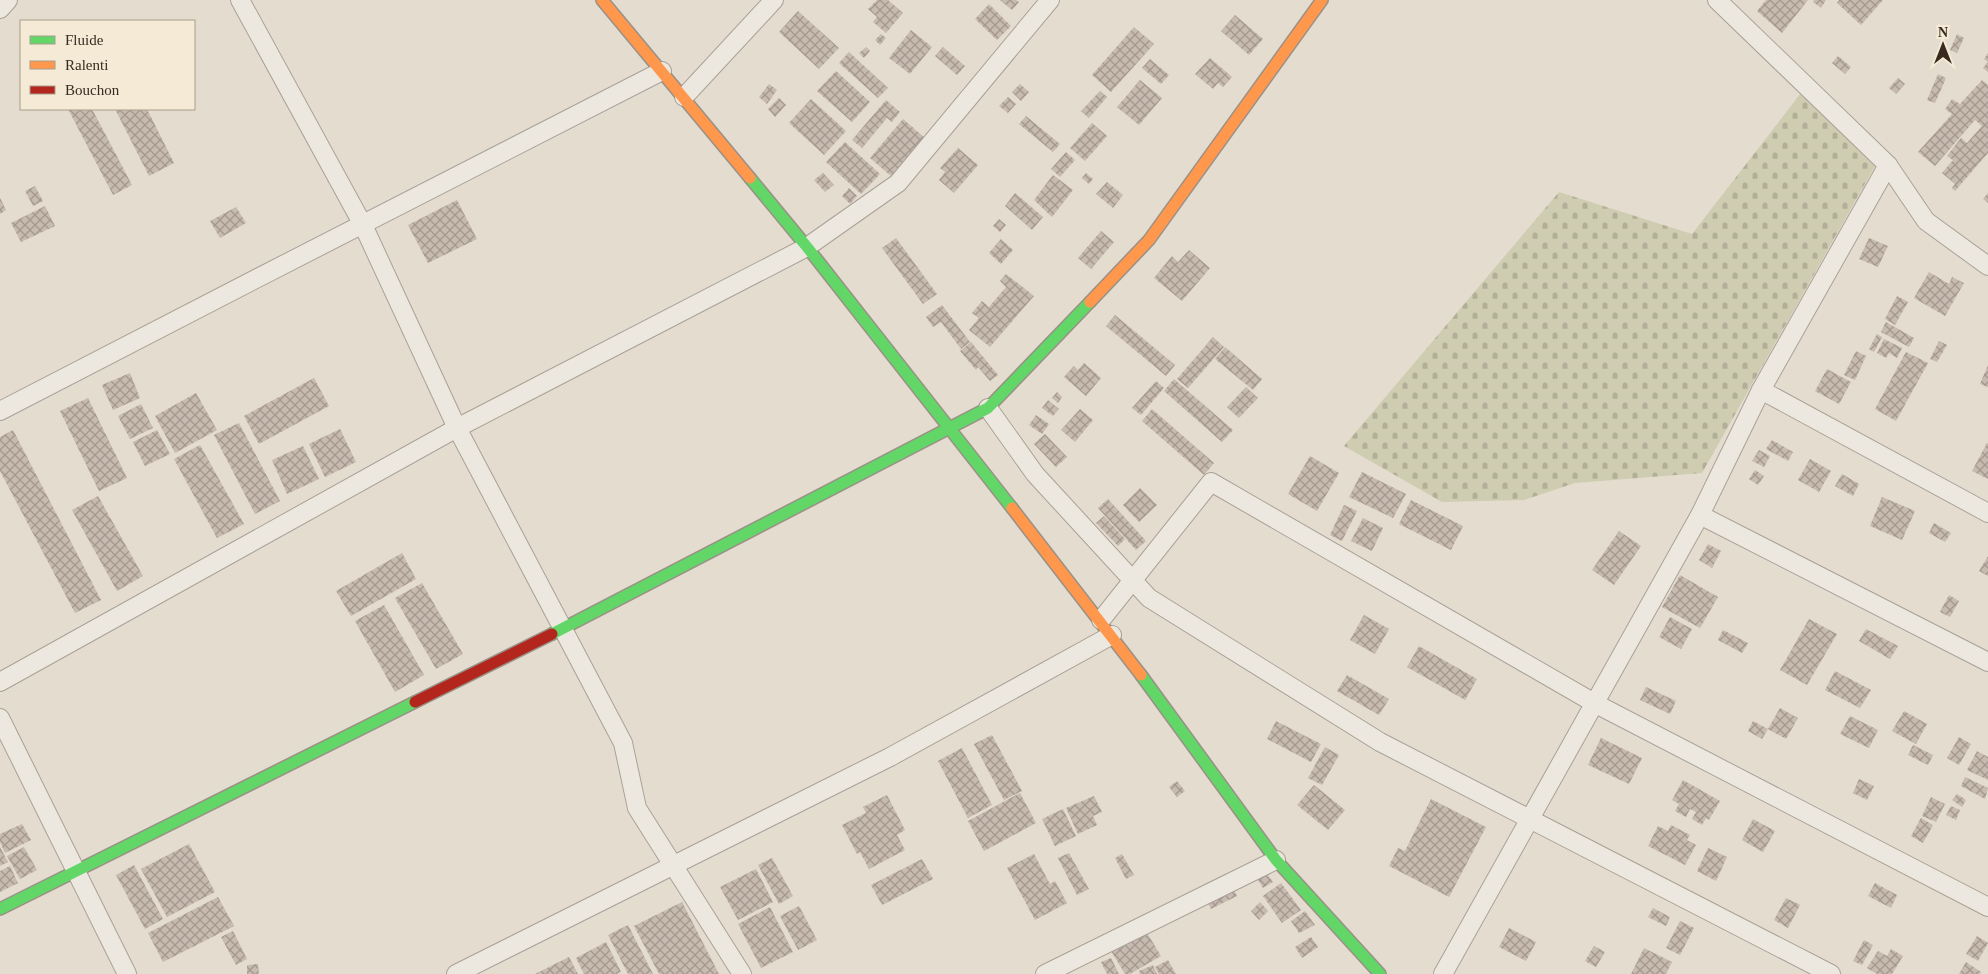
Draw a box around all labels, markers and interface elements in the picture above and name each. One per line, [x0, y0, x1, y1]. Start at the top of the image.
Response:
legend [20, 20, 195, 110]
north arrow [1918, 20, 1968, 70]
text: N [1938, 25, 1948, 40]
text: Fluide [65, 32, 104, 48]
text: Ralenti [65, 57, 108, 73]
text: Bouchon [65, 82, 120, 98]

